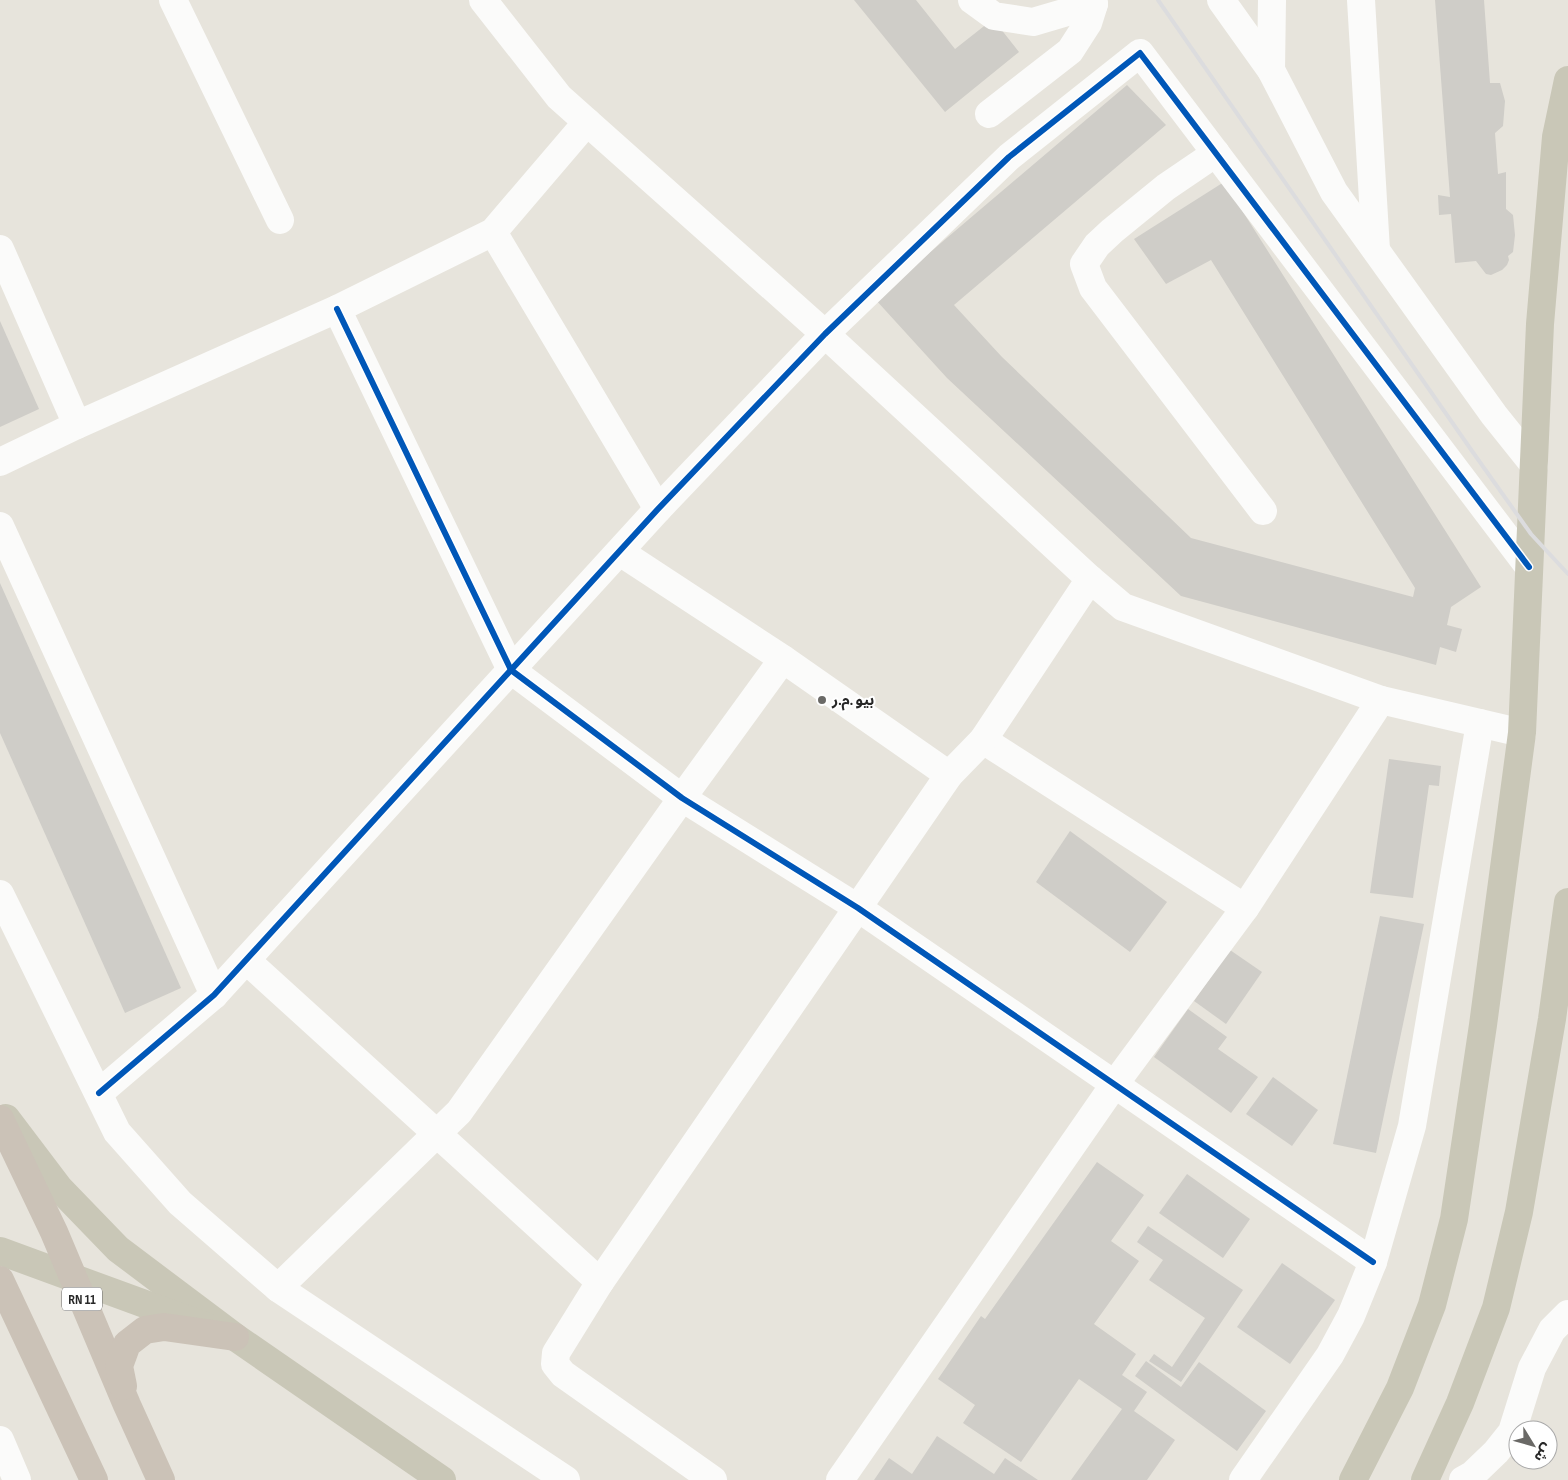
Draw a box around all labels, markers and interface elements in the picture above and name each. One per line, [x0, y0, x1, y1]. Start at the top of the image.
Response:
place label: بيو .م.ر [831, 691, 874, 711]
marker: بيو .م.ر [816, 694, 828, 706]
road number: RN 11 [62, 1288, 102, 1310]
north arrow [1508, 1420, 1558, 1470]
text: ش [1530, 1440, 1556, 1465]

